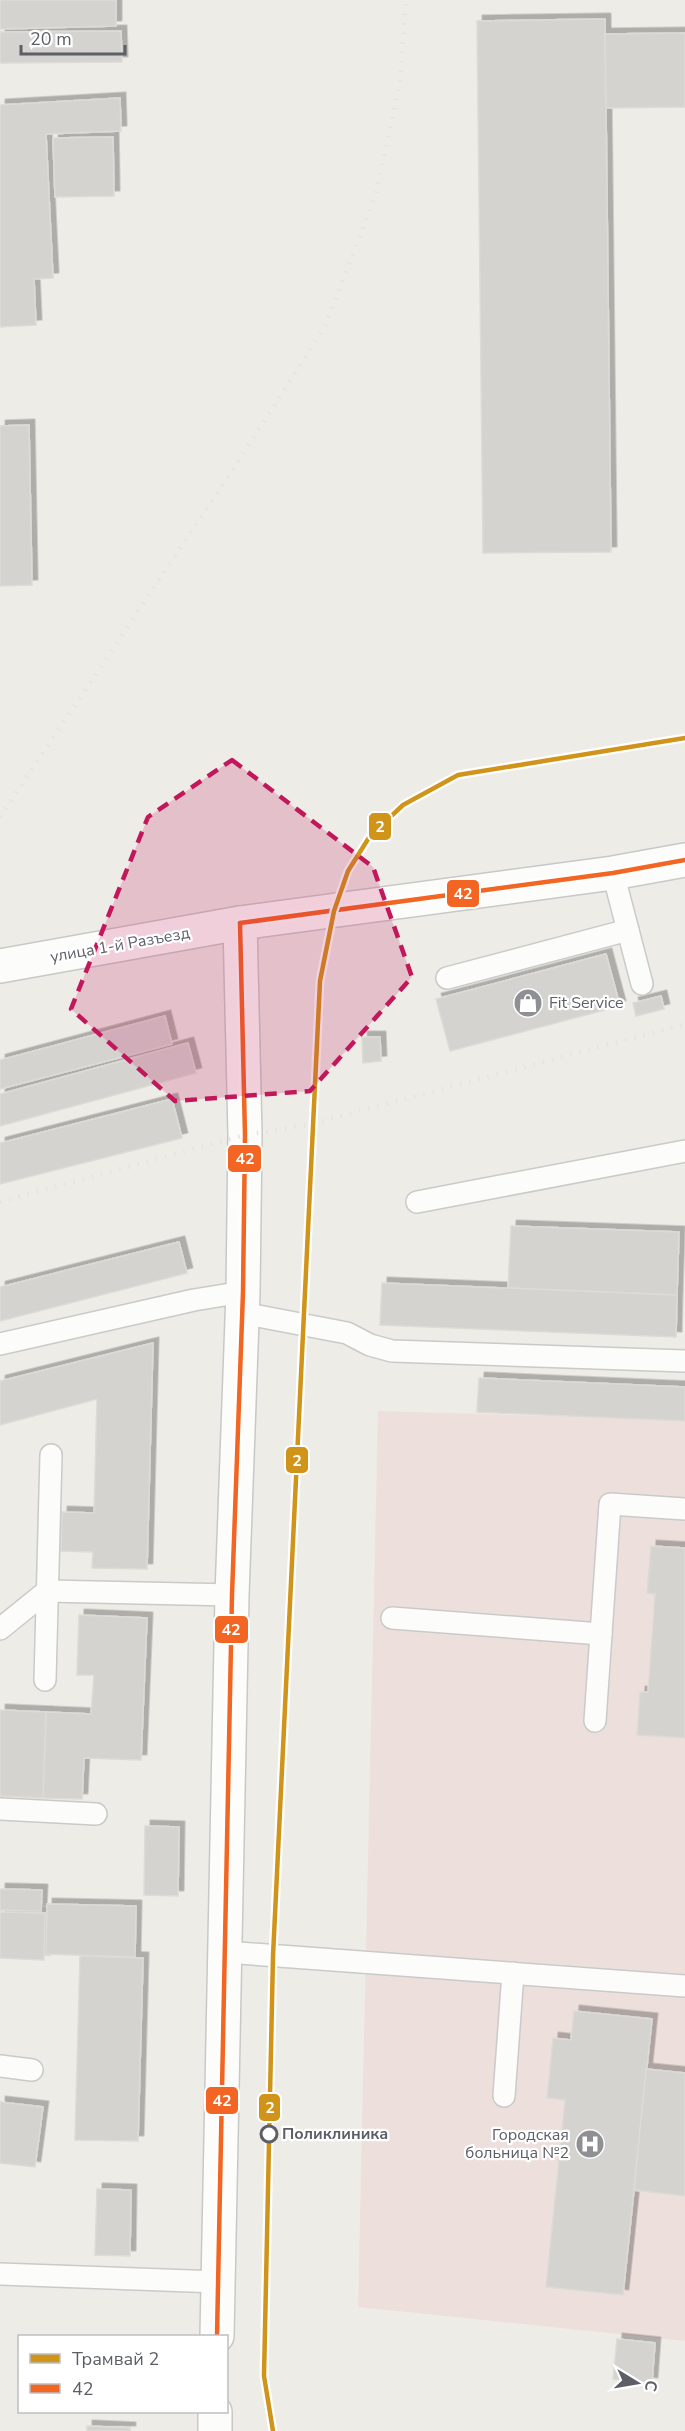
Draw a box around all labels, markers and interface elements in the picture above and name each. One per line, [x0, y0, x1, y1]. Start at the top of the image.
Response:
scale bar [21, 18, 124, 56]
text: 20 m [30, 27, 72, 51]
line badge: 2 [368, 812, 392, 841]
text: 2 [375, 816, 385, 838]
line badge: 42 [446, 879, 480, 908]
text: 42 [453, 883, 473, 905]
street label: улица 1-й Разъезд [48, 922, 192, 968]
shop icon: Fit Service [512, 987, 544, 1019]
place label: Fit Service [549, 992, 623, 1014]
line badge: 42 [227, 1144, 262, 1173]
text: 42 [235, 1148, 255, 1170]
line badge: 2 [285, 1446, 309, 1474]
text: 2 [292, 1450, 302, 1472]
line badge: 42 [214, 1615, 249, 1644]
text: 42 [221, 1619, 241, 1641]
line badge: 42 [205, 2086, 239, 2115]
text: 42 [212, 2090, 232, 2112]
line badge: 2 [258, 2093, 281, 2122]
text: 2 [265, 2097, 275, 2119]
place label: Поликлиника [282, 2123, 388, 2145]
place label: Городская больница №2 [465, 2124, 569, 2164]
marker: Поликлиника [260, 2125, 278, 2143]
hospital icon: Городская больница №2 [574, 2128, 606, 2160]
legend [18, 2335, 228, 2413]
text: Трамвай 2 [72, 2347, 159, 2371]
north arrow [607, 2353, 667, 2413]
text: 42 [72, 2377, 94, 2401]
text: С [639, 2378, 663, 2393]

